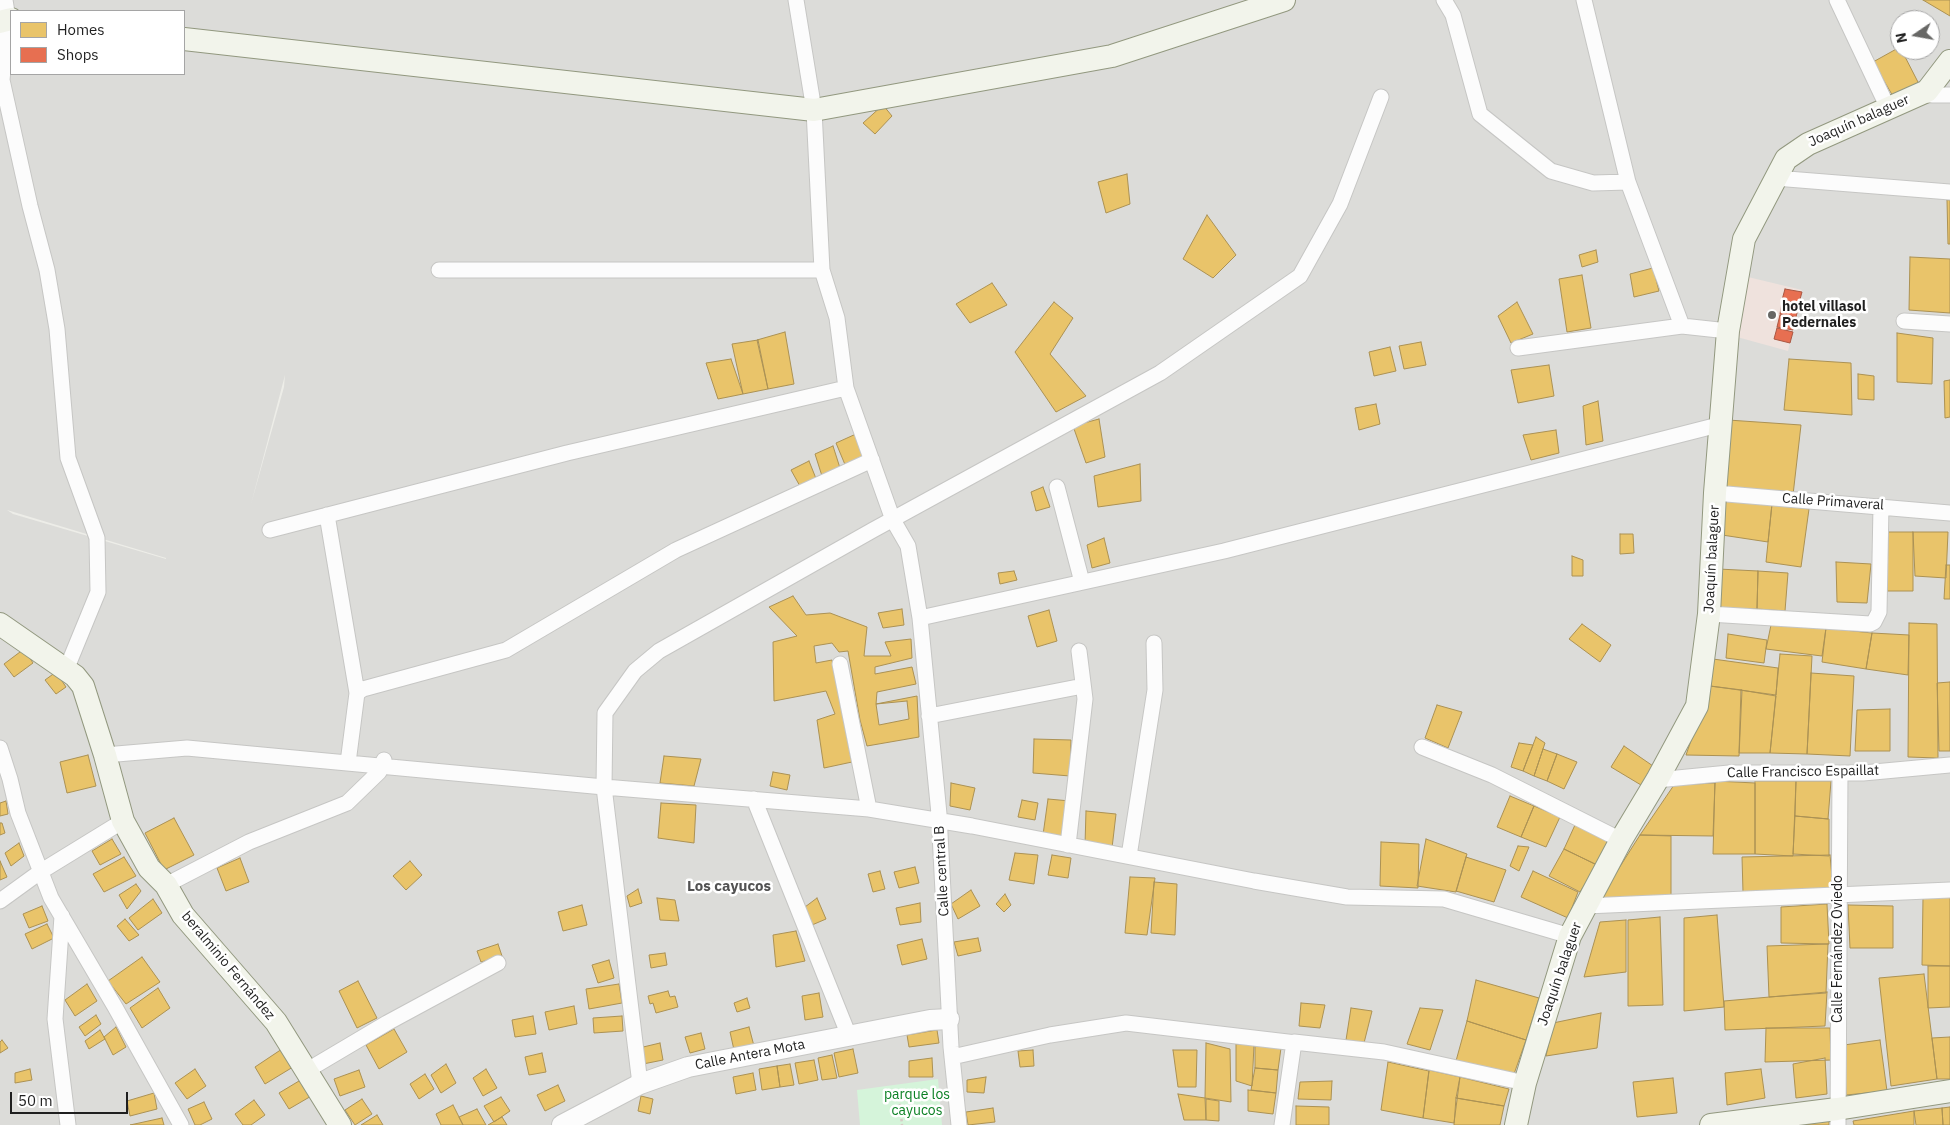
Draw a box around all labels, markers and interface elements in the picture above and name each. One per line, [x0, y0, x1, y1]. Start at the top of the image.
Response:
legend [10, 10, 185, 75]
north arrow [1890, 10, 1940, 60]
text: Homes [57, 20, 105, 39]
text: N [1891, 31, 1911, 45]
text: Shops [57, 45, 99, 64]
street label: Joaquín balaguer [1806, 91, 1912, 151]
place label: hotel villasol Pedernales [1782, 299, 1866, 332]
marker: hotel villasol Pedernales [1766, 309, 1778, 321]
street label: Calle Primaveral [1781, 490, 1885, 514]
street label: Joaquín balaguer [1701, 504, 1723, 614]
street label: Calle Francisco Espaillat [1727, 762, 1879, 782]
street label: Calle central B [931, 825, 953, 917]
street label: Calle Fernández Oviedo [1830, 875, 1846, 1023]
district label: Los cayucos [687, 878, 771, 896]
street label: beralminio Fernández [178, 908, 278, 1024]
street label: Joaquín balaguer [1534, 920, 1586, 1028]
street label: Calle Antera Mota [694, 1036, 806, 1074]
scale bar [12, 1082, 130, 1114]
park label: parque los cayucos [884, 1087, 950, 1120]
text: 50 m [18, 1091, 53, 1110]

